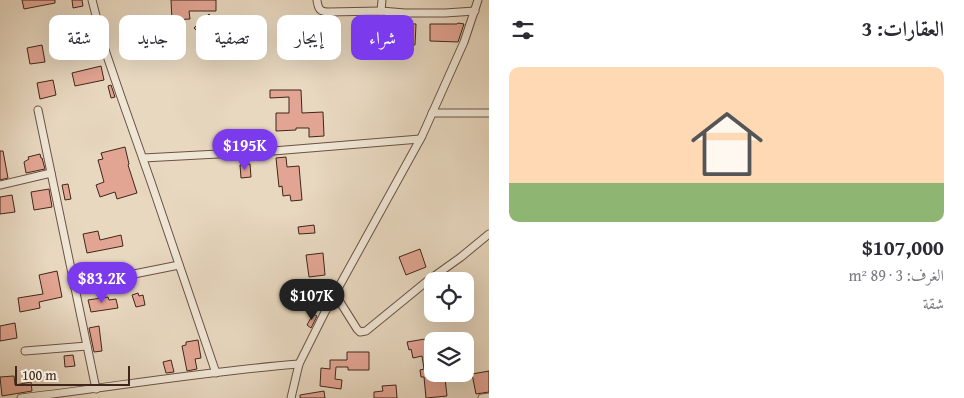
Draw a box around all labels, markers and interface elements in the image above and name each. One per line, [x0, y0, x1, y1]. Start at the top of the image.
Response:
text: العقارات: 3 [862, 13, 944, 44]
chip: شقة [49, 15, 109, 60]
chip: جديد [119, 15, 186, 60]
chip: تصفية [196, 15, 267, 60]
chip: إيجار [277, 15, 341, 60]
chip: شراء [351, 15, 414, 60]
icon: filters [509, 16, 537, 44]
icon: home [682, 99, 772, 189]
pin: $195K [210, 128, 280, 171]
text: $195K [223, 133, 267, 157]
text: $107,000 [862, 232, 944, 263]
pin: $83.2K [61, 262, 143, 304]
text: الغرف: 3 · 89 m² [848, 263, 944, 287]
text: $83.2K [78, 266, 126, 290]
map controls [424, 272, 474, 382]
button: locate [424, 272, 474, 322]
pin: $107K [277, 278, 347, 321]
text: $107K [290, 283, 334, 307]
text: شقة [923, 291, 944, 315]
button: layers [424, 332, 474, 382]
scale bar [15, 363, 130, 386]
text: 100 m [22, 365, 57, 385]

